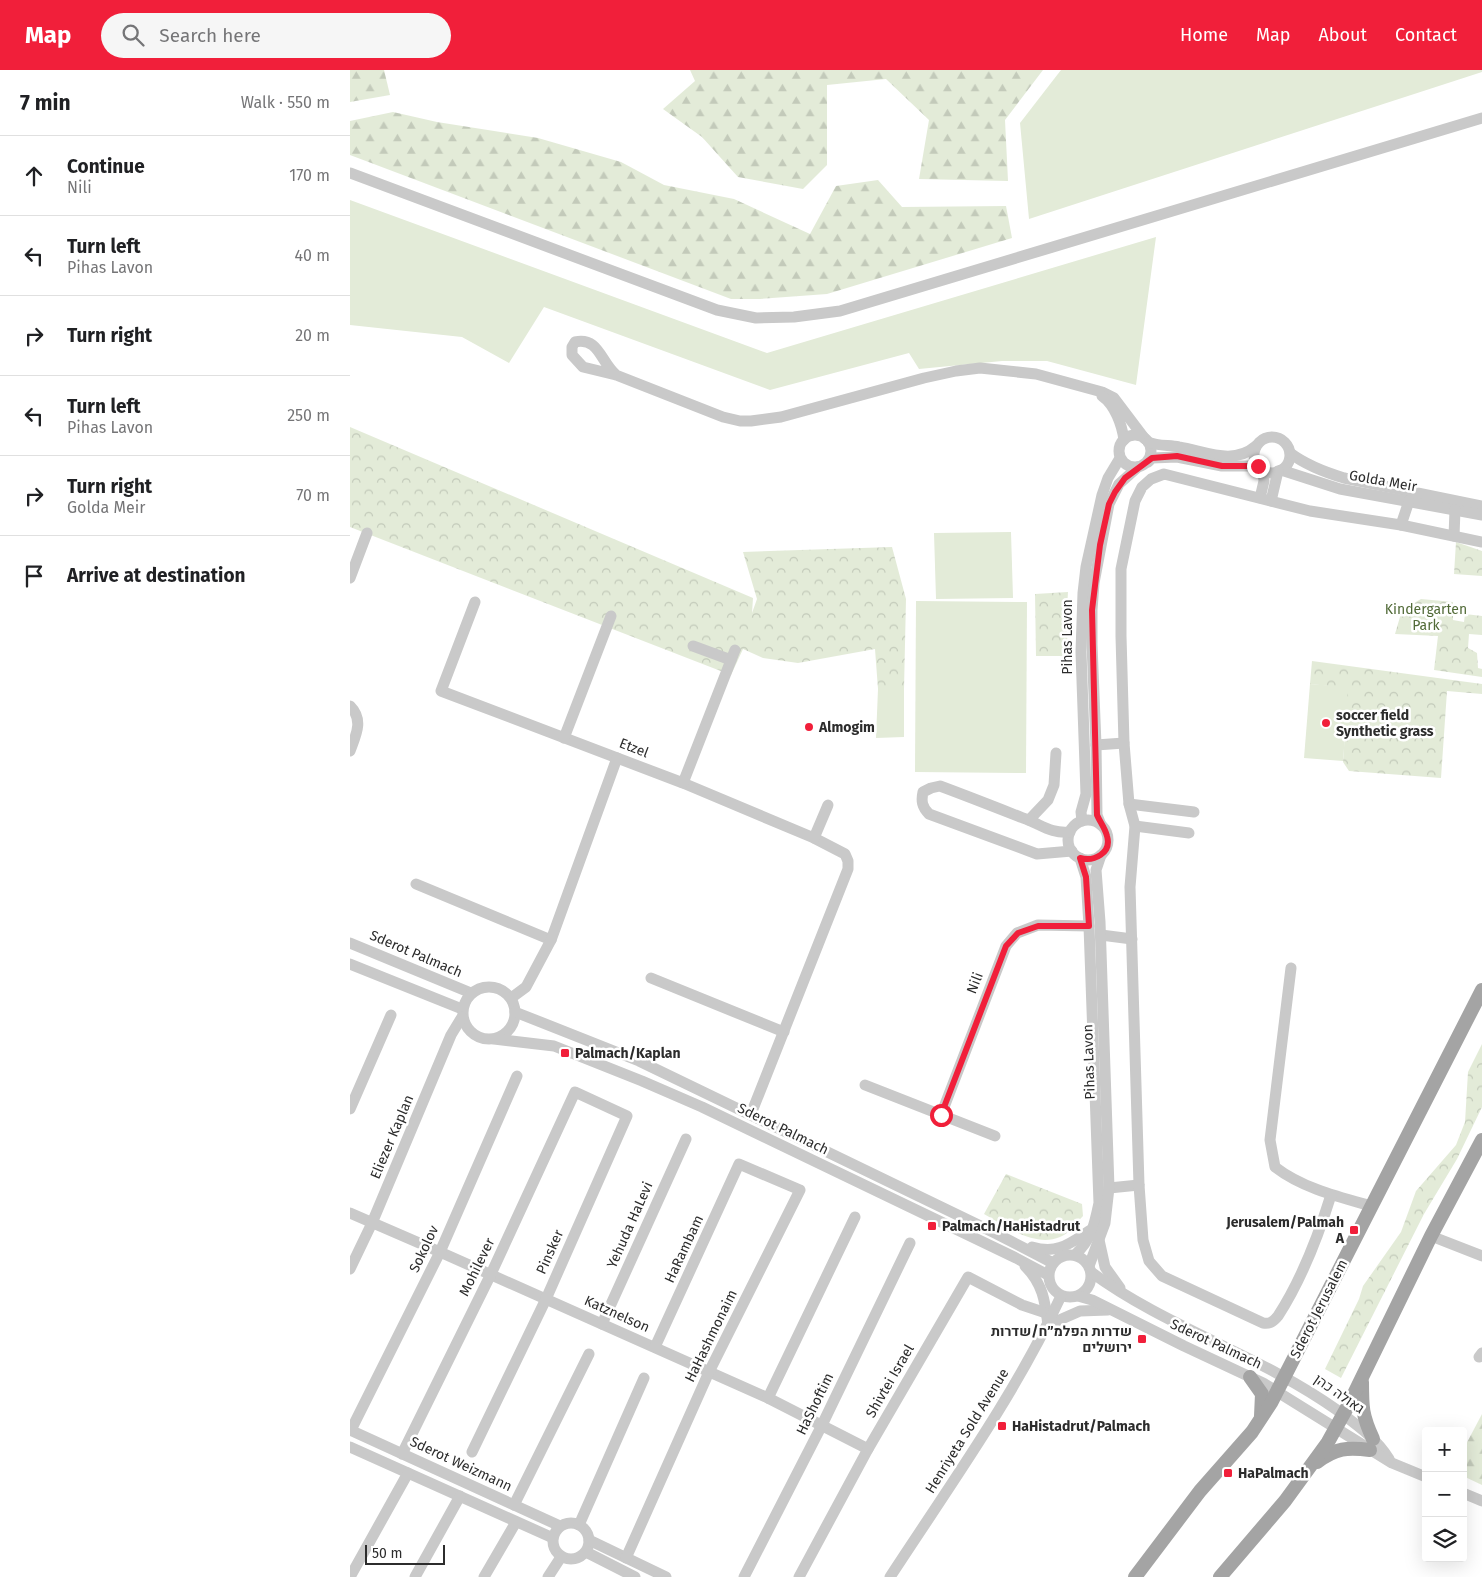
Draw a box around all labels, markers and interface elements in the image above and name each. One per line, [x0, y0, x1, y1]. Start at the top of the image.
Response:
search box [101, 13, 451, 58]
text: Map [25, 21, 71, 49]
icon: search [119, 21, 147, 49]
text: Search here [159, 24, 261, 47]
text: Home [1180, 24, 1228, 46]
text: Map [1256, 24, 1290, 46]
text: About [1318, 24, 1367, 46]
text: Contact [1395, 24, 1457, 46]
text: 7 min [20, 90, 71, 116]
text: Walk · 550 m [241, 93, 330, 112]
text: Continue [67, 155, 145, 178]
icon: ahead [20, 162, 48, 190]
text: 170 m [289, 166, 330, 185]
text: Nili [67, 178, 92, 197]
text: Turn left [67, 235, 141, 258]
icon: left [20, 242, 48, 270]
text: 40 m [295, 246, 330, 265]
text: Pihas Lavon [67, 258, 153, 277]
icon: right [20, 322, 48, 350]
text: Turn right [67, 324, 152, 347]
text: 20 m [295, 326, 330, 345]
text: Turn left [67, 395, 141, 418]
icon: left [20, 402, 48, 430]
text: 250 m [287, 406, 330, 425]
text: Pihas Lavon [67, 418, 153, 437]
route end [1247, 455, 1270, 478]
street label: Golda Meir [1348, 467, 1419, 495]
text: Turn right [67, 475, 152, 498]
icon: right [20, 482, 48, 510]
text: 70 m [296, 486, 330, 505]
text: Golda Meir [67, 498, 145, 517]
icon: arrive [20, 562, 48, 590]
text: Arrive at destination [67, 564, 246, 587]
street label: Pihas Lavon [1059, 599, 1076, 675]
park label: Kindergarten Park [1385, 601, 1467, 634]
place label: soccer field Synthetic grass [1336, 707, 1434, 740]
marker: soccer field Synthetic grass [1320, 717, 1332, 729]
place label: Almogim [818, 719, 875, 736]
marker: Almogim [803, 721, 815, 733]
street label: Etzel [617, 735, 651, 761]
street label: Sderot Palmach [367, 927, 465, 981]
street label: Nili [963, 970, 987, 996]
street label: Pihas Lavon [1079, 1024, 1099, 1100]
place label: Palmach/Kaplan [575, 1045, 681, 1062]
marker: Palmach/Kaplan [559, 1047, 571, 1059]
street label: Eliezer Kaplan [367, 1092, 417, 1182]
street label: Sderot Palmach [735, 1100, 831, 1158]
route start [930, 1104, 953, 1127]
street label: Yehuda HaLevi [603, 1179, 657, 1271]
street label: HaRambam [661, 1212, 707, 1286]
place label: Jerusalem/Palmah A [1225, 1214, 1345, 1247]
place label: Palmach/HaHistadrut [942, 1218, 1081, 1235]
marker: Palmach/HaHistadrut [926, 1220, 938, 1232]
street label: Sokolov [406, 1223, 442, 1275]
marker: Jerusalem/Palmah A [1348, 1224, 1360, 1236]
street label: Pinsker [533, 1227, 568, 1277]
street label: Mohilever [456, 1235, 499, 1299]
street label: Sderot Jerusalem [1287, 1257, 1351, 1361]
street label: HaHashmonaim [681, 1287, 741, 1385]
street label: Katznelson [582, 1292, 652, 1336]
street label: Sderot Palmach [1168, 1315, 1264, 1373]
place label: שדרות הפלמ״ח/שדרות ירושלים [991, 1323, 1132, 1356]
marker: שדרות הפלמ״ח/שדרות ירושלים [1136, 1333, 1148, 1345]
street label: Shivtei Israel [862, 1341, 918, 1421]
street label: Henriyeta Sold Avenue [922, 1366, 1012, 1496]
street label: HaShoftim [793, 1370, 837, 1438]
street label: גאולה כהן [1311, 1371, 1367, 1417]
place label: HaHistadrut/Palmach [1012, 1418, 1150, 1435]
marker: HaHistadrut/Palmach [996, 1420, 1008, 1432]
map controls [1422, 1427, 1467, 1562]
button: + [1422, 1427, 1467, 1472]
street label: Sderot Weizmann [407, 1433, 515, 1495]
place label: HaPalmach [1238, 1465, 1309, 1482]
marker: HaPalmach [1222, 1467, 1234, 1479]
button: − [1422, 1472, 1467, 1517]
button: layers [1422, 1517, 1467, 1562]
scale bar [365, 1542, 445, 1565]
text: 50 m [372, 1545, 403, 1562]

